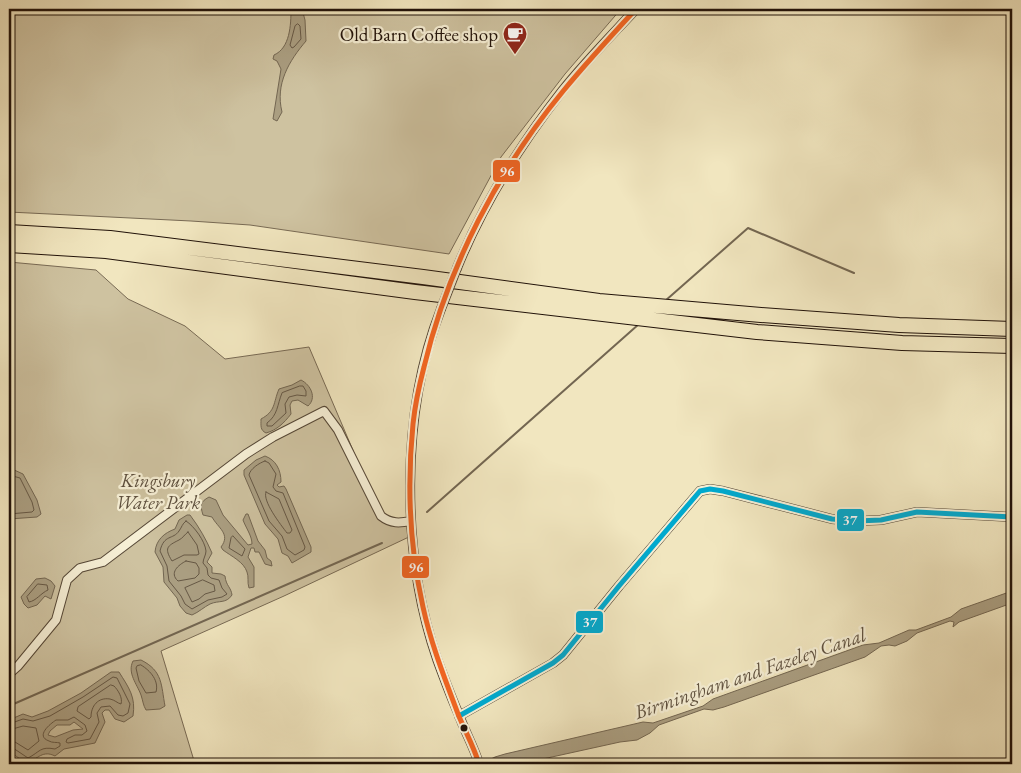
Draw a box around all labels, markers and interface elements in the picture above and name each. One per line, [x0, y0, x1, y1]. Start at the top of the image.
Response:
cafe icon: Old Barn Coffee shop [502, 21, 528, 55]
place label: Old Barn Coffee shop [340, 22, 498, 47]
line badge: 96 [492, 159, 521, 183]
text: 96 [500, 162, 515, 180]
park label: Kingsbury Water Park [116, 468, 201, 515]
line badge: 37 [836, 508, 865, 532]
text: 37 [843, 511, 858, 529]
line badge: 96 [401, 555, 430, 579]
text: 96 [409, 558, 424, 576]
line badge: 37 [575, 610, 604, 634]
text: 37 [583, 613, 598, 631]
water label: Birmingham and Fazeley Canal [630, 621, 870, 725]
unlabelled marker [459, 723, 469, 733]

